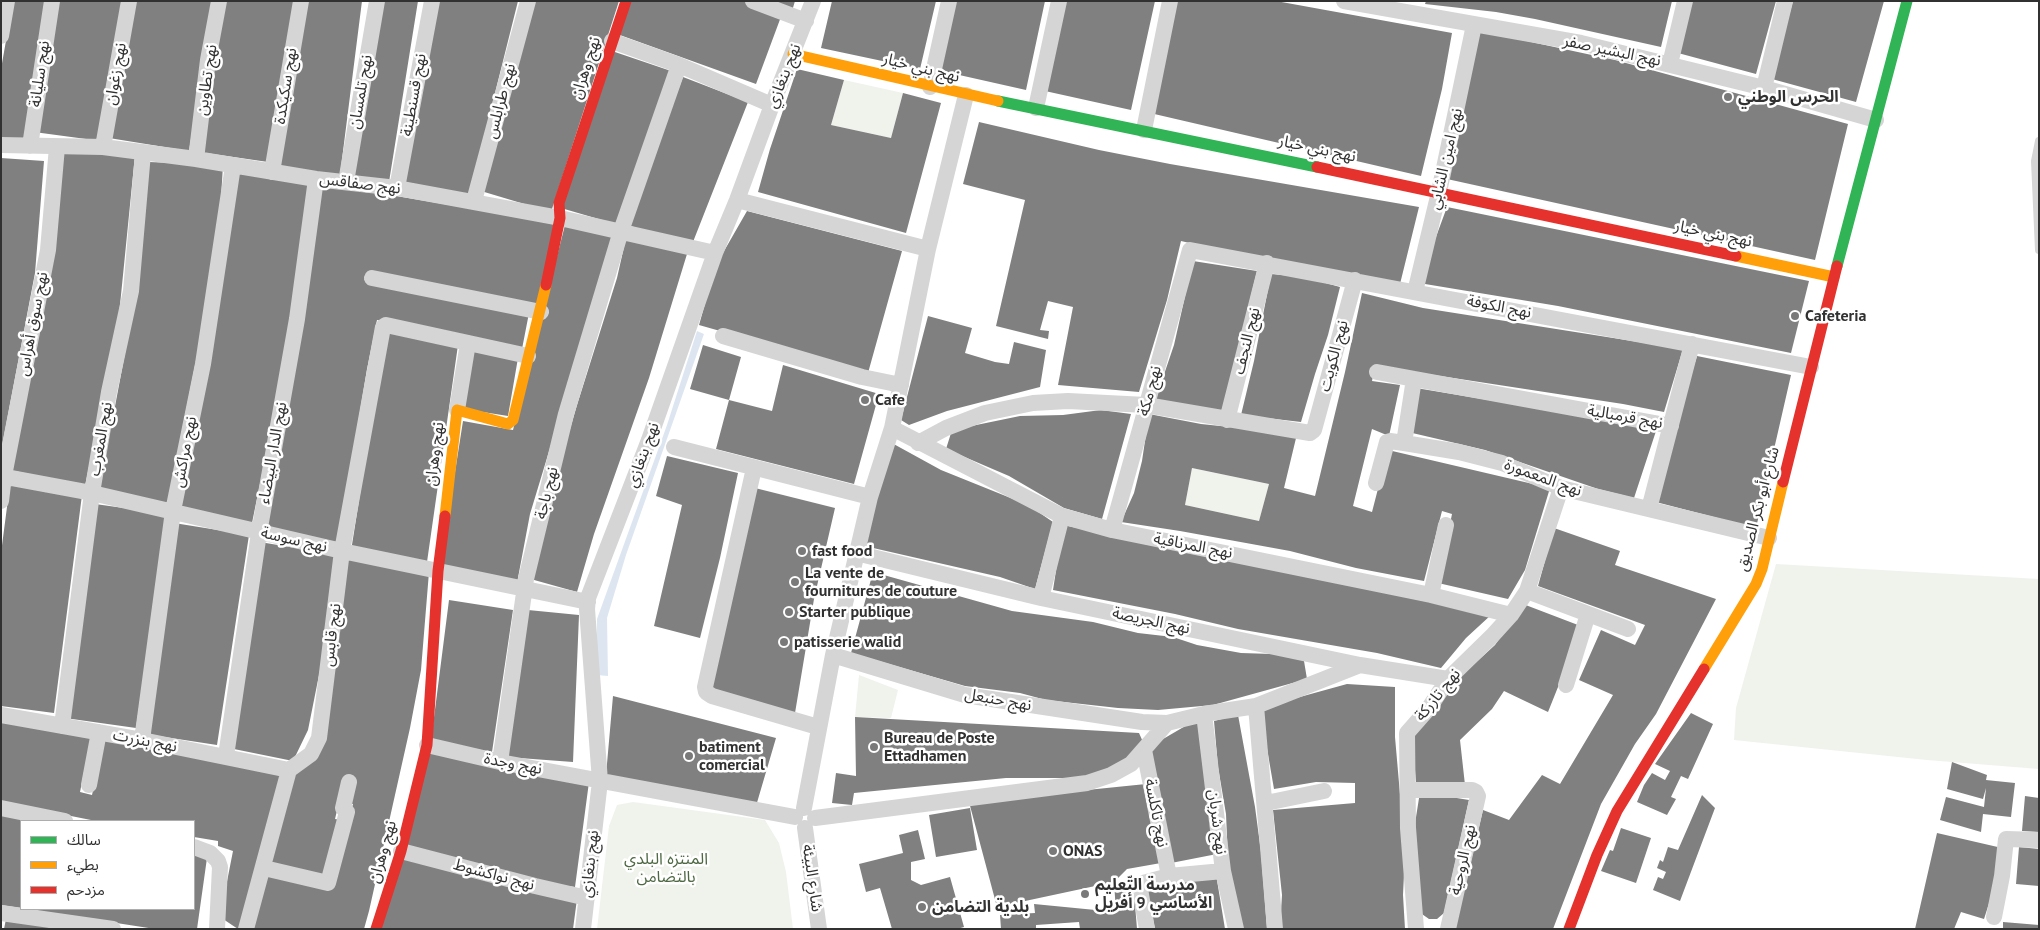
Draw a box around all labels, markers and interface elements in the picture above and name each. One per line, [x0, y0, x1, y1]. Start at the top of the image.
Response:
street label: نهج البشير صفر [1561, 31, 1663, 71]
street label: نهج وهران [567, 35, 605, 101]
street label: نهج سليانة [26, 39, 54, 109]
street label: نهج زغوان [101, 41, 131, 107]
street label: نهج بنغازي [762, 41, 806, 111]
street label: نهج تطاوين [193, 43, 221, 117]
street label: نهج سكيكدة [271, 47, 301, 125]
street label: نهج بني خيار [880, 49, 962, 87]
street label: نهج قسنطينة [397, 52, 431, 138]
street label: نهج تلمسان [345, 53, 377, 131]
street label: نهج طرابلس [482, 61, 520, 141]
place label: الحرس الوطني [1738, 87, 1839, 107]
marker: الحرس الوطني [1722, 91, 1734, 103]
street label: نهج امين الشابي [1425, 106, 1467, 212]
street label: نهج بني خيار [1276, 131, 1358, 167]
street label: نهج صفاقس [318, 170, 402, 198]
street label: نهج بني خيار [1672, 216, 1754, 252]
street label: نهج سوق أهراس [13, 270, 53, 378]
street label: نهج الكوفة [1465, 291, 1533, 323]
street label: نهج النجف [1229, 306, 1265, 376]
place label: Cafeteria [1805, 306, 1866, 326]
marker: Cafeteria [1789, 310, 1801, 322]
street label: نهج الكويت [1315, 318, 1353, 394]
street label: نهج مكة [1134, 364, 1166, 418]
place label: Cafe [875, 390, 905, 410]
marker: Cafe [859, 394, 871, 406]
street label: نهج المغرب [85, 400, 117, 478]
street label: نهج الدار البيضاء [255, 400, 291, 506]
street label: نهج قرمبالية [1586, 401, 1664, 433]
street label: نهج مراكش [169, 415, 201, 489]
street label: نهج بنغازي [622, 420, 664, 490]
street label: نهج وهران [422, 421, 448, 487]
street label: شارع أبو بكر الصديق [1732, 445, 1784, 573]
street label: نهج المعمورة [1502, 455, 1584, 501]
street label: نهج باجة [531, 465, 563, 521]
street label: نهج سوسة [259, 523, 329, 557]
street label: نهج المرناقية [1152, 529, 1234, 563]
place label: fast food [812, 541, 872, 561]
marker: fast food [796, 545, 808, 557]
place label: La vente de fournitures de couture [805, 563, 957, 601]
marker: La vente de fournitures de couture [789, 576, 801, 588]
street label: نهج قابس [319, 602, 345, 668]
place label: Starter publique [799, 602, 911, 622]
street label: نهج الجريصة [1110, 603, 1192, 639]
marker: Starter publique [783, 606, 795, 618]
place label: patisserie walid [794, 632, 901, 652]
marker: patisserie walid [778, 636, 790, 648]
street label: نهج تازركة [1411, 665, 1465, 725]
street label: نهج حنبعل [963, 685, 1033, 715]
street label: نهج بنزرت [111, 725, 179, 757]
place label: Bureau de Poste Ettadhamen [884, 728, 995, 766]
place label: batiment comercial [699, 737, 765, 775]
marker: Bureau de Poste Ettadhamen [868, 741, 880, 753]
street label: نهج وجدة [482, 749, 544, 779]
marker: batiment comercial [683, 750, 695, 762]
street label: نهج تاكلسة [1140, 777, 1172, 849]
street label: نهج شربان [1203, 788, 1231, 856]
street label: نهج وهران [365, 819, 401, 885]
legend [20, 820, 195, 910]
street label: نهج الروحية [1446, 823, 1480, 897]
street label: نهج بنغازي [577, 829, 603, 899]
text: سالك [67, 830, 101, 849]
place label: ONAS [1063, 841, 1102, 861]
street label: شارع البيئة [798, 843, 826, 913]
marker: ONAS [1047, 845, 1059, 857]
park label: المنتزه البلدي بالتضامن [624, 849, 708, 887]
text: بطيء [67, 855, 99, 874]
street label: نهج نواكشوط [451, 855, 537, 895]
place label: مدرسة التّعليم الأساسي 9 أفريل [1095, 875, 1212, 913]
text: مزدحم [67, 880, 105, 899]
marker: مدرسة التّعليم الأساسي 9 أفريل [1079, 888, 1091, 900]
place label: بلدية التضامن [932, 897, 1029, 917]
marker: بلدية التضامن [916, 901, 928, 913]

